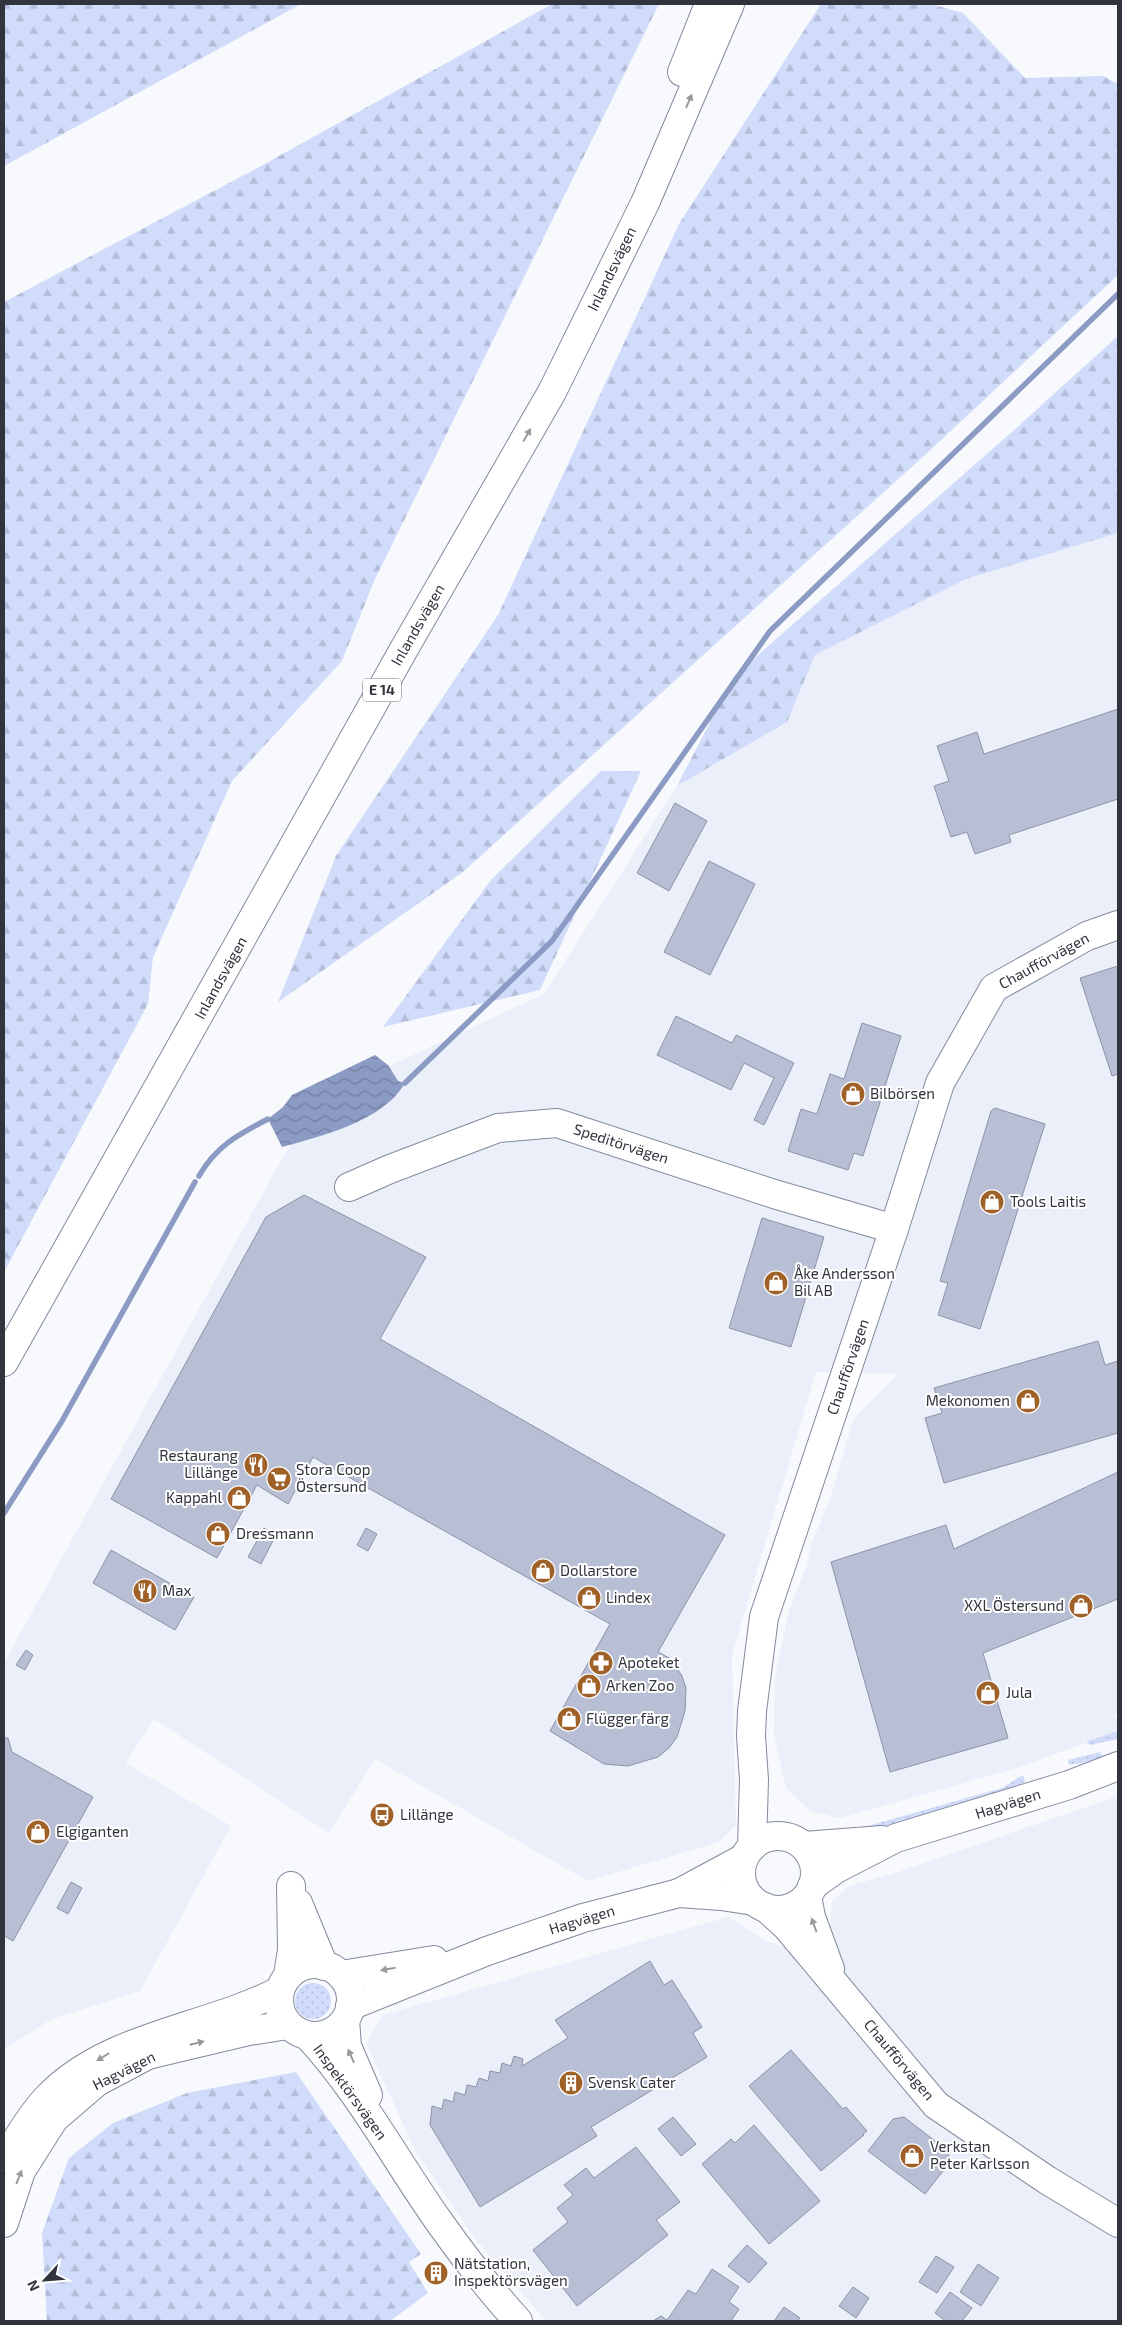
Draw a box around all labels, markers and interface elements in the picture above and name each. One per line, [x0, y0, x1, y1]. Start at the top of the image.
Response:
one-way arrow [686, 94, 694, 108]
street label: Inlandsvägen [583, 224, 639, 314]
one-way arrow [523, 428, 531, 443]
street label: Inlandsvägen [386, 580, 448, 669]
road number: E 14 [363, 678, 401, 702]
street label: Chaufförvägen [995, 928, 1092, 992]
street label: Inlandsvägen [190, 933, 250, 1022]
shop icon: Bilbörsen [840, 1081, 866, 1107]
place label: Bilbörsen [870, 1084, 935, 1102]
street label: Speditörvägen [571, 1119, 671, 1167]
shop icon: Tools Laitis [979, 1189, 1005, 1215]
place label: Tools Laitis [1010, 1192, 1086, 1210]
place label: Åke Andersson Bil AB [794, 1264, 895, 1299]
shop icon: Åke Andersson Bil AB [763, 1270, 789, 1296]
street label: Chaufförvägen [822, 1316, 872, 1417]
shop icon: Mekonomen [1015, 1388, 1041, 1414]
place label: Mekonomen [926, 1391, 1010, 1409]
place label: Restaurang Lillänge [159, 1446, 239, 1481]
restaurant icon: Restaurang Lillänge [243, 1452, 269, 1478]
place label: Stora Coop Östersund [296, 1460, 370, 1495]
supermarket icon: Stora Coop Östersund [266, 1466, 292, 1492]
shop icon: Kappahl [226, 1485, 252, 1511]
place label: Kappahl [166, 1488, 223, 1506]
shop icon: Dressmann [205, 1521, 231, 1547]
place label: Dressmann [236, 1524, 314, 1542]
shop icon: Dollarstore [530, 1558, 556, 1584]
place label: Dollarstore [560, 1561, 637, 1579]
restaurant icon: Max [132, 1578, 158, 1604]
place label: Max [162, 1581, 191, 1599]
shop icon: Lindex [576, 1585, 602, 1611]
place label: Lindex [606, 1588, 651, 1606]
shop icon: XXL Östersund [1068, 1593, 1094, 1619]
place label: XXL Östersund [964, 1596, 1064, 1614]
pharmacy icon: Apoteket [588, 1650, 614, 1676]
place label: Apoteket [618, 1653, 680, 1671]
shop icon: Arken Zoo [576, 1673, 602, 1699]
place label: Arken Zoo [606, 1676, 674, 1694]
shop icon: Jula [975, 1680, 1001, 1706]
place label: Jula [1006, 1683, 1032, 1701]
shop icon: Flügger färg [556, 1706, 582, 1732]
place label: Flügger färg [586, 1709, 670, 1727]
street label: Hagvägen [973, 1784, 1043, 1822]
bus stop icon: Lillänge [369, 1802, 395, 1828]
place label: Lillänge [400, 1805, 454, 1823]
shop icon: Elgiganten [25, 1819, 51, 1845]
place label: Elgiganten [56, 1822, 129, 1840]
street label: Hagvägen [547, 1901, 617, 1938]
one-way arrow [810, 1918, 817, 1933]
one-way arrow [379, 1965, 395, 1973]
street label: Chaufförvägen [861, 2015, 939, 2104]
one-way arrow [189, 2039, 204, 2047]
street label: Inspektörsvägen [310, 2040, 391, 2143]
street label: Hagvägen [89, 2047, 158, 2094]
one-way arrow [347, 2049, 355, 2063]
one-way arrow [97, 2053, 110, 2062]
building icon: Svensk Cater [558, 2070, 584, 2096]
place label: Svensk Cater [588, 2073, 676, 2091]
place label: Verkstan Peter Karlsson [930, 2137, 1030, 2172]
shop icon: Verkstan Peter Karlsson [899, 2143, 925, 2169]
one-way arrow [15, 2169, 23, 2184]
place label: Nätstation, Inspektörsvägen [454, 2254, 568, 2289]
north arrow [20, 2255, 70, 2305]
building icon: Nätstation, Inspektörsvägen [423, 2260, 449, 2286]
text: N [23, 2278, 43, 2294]

